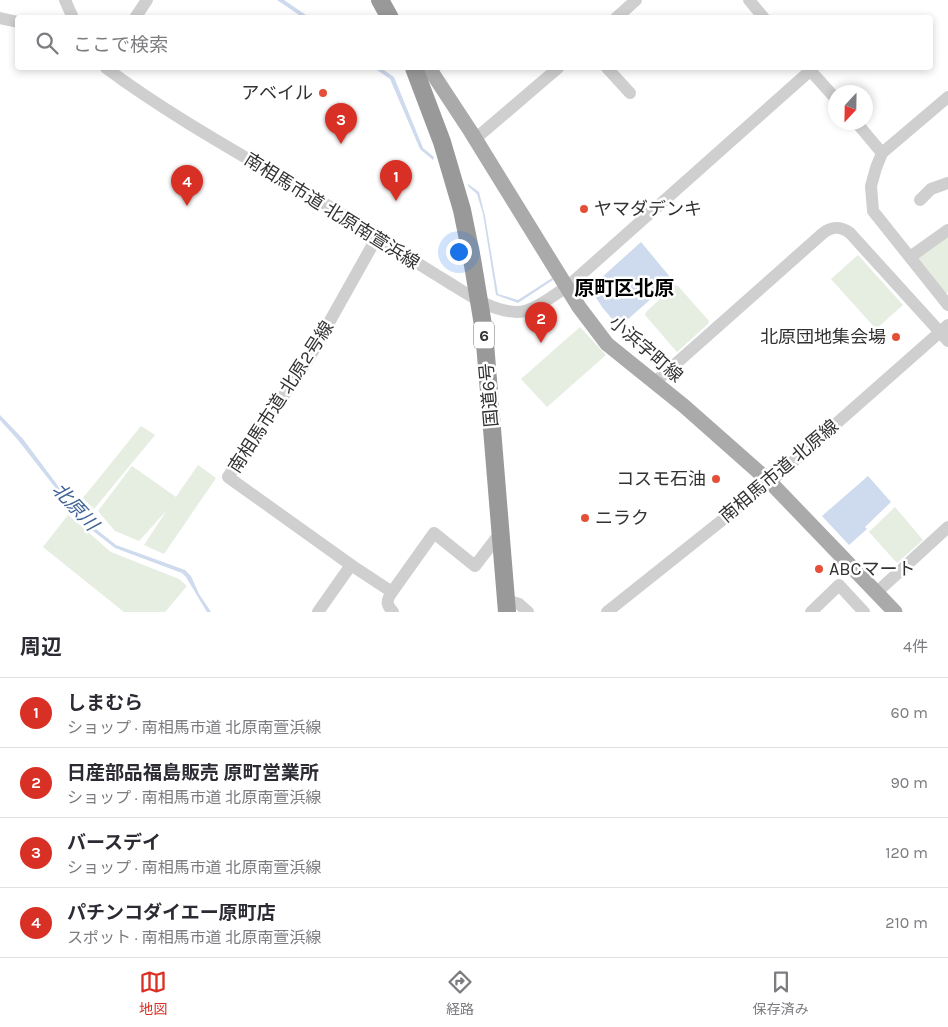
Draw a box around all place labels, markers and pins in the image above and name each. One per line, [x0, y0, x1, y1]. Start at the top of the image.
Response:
place label: アベイル [241, 82, 313, 104]
marker: アベイル [317, 87, 329, 99]
pin: 3 [325, 103, 357, 144]
pin: 1 [380, 160, 412, 201]
pin: 4 [171, 165, 203, 206]
place label: ヤマダデンキ [594, 198, 702, 220]
marker: ヤマダデンキ [578, 203, 590, 215]
pin: 2 [525, 302, 557, 343]
place label: 北原団地集会場 [760, 326, 886, 348]
marker: 北原団地集会場 [890, 331, 902, 343]
place label: コスモ石油 [616, 468, 706, 490]
marker: コスモ石油 [710, 473, 722, 485]
place label: ニラク [595, 507, 649, 529]
marker: ニラク [579, 512, 591, 524]
place label: ABCマート [829, 558, 916, 580]
marker: ABCマート [813, 563, 825, 575]

